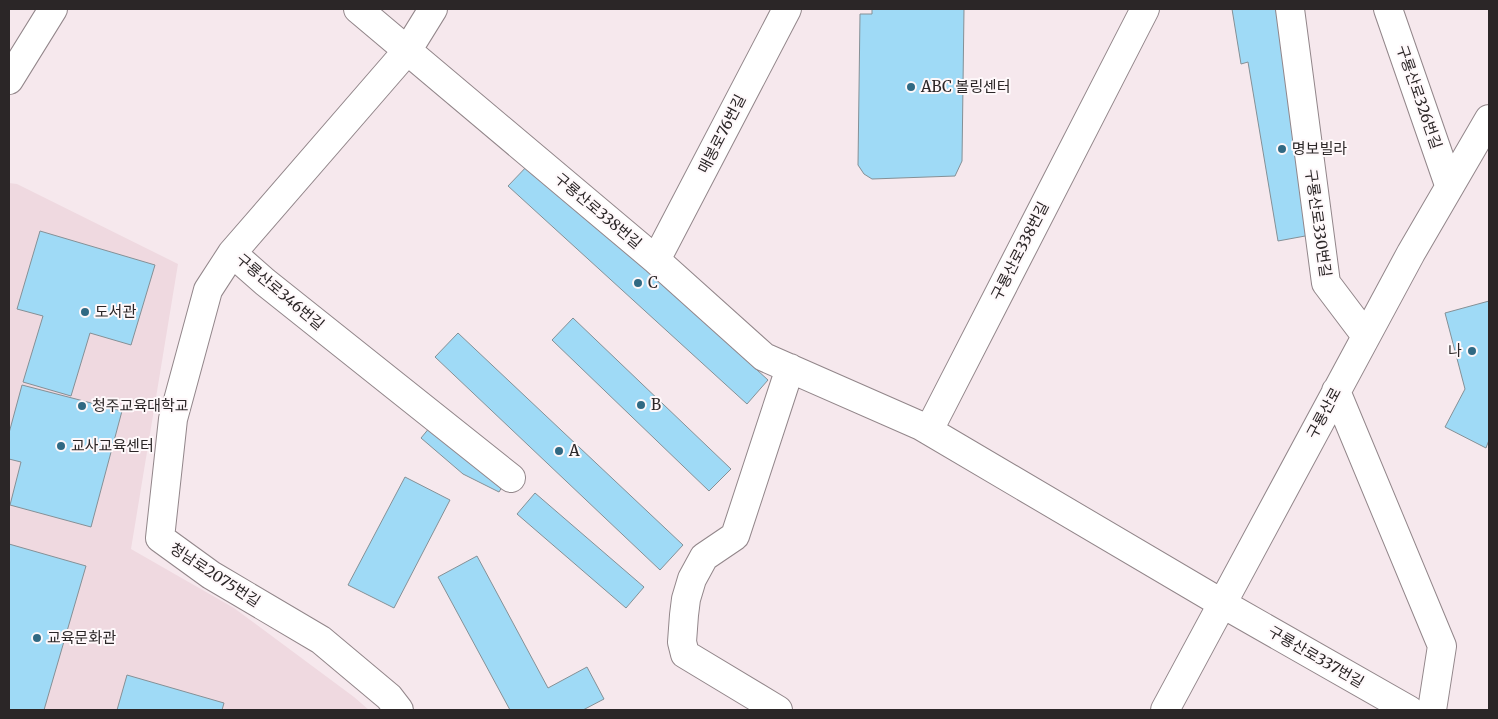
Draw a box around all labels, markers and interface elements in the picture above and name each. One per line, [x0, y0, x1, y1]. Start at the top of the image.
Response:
street label: 구룡산로326번길 [1393, 42, 1446, 151]
place label: ABC 볼링센터 [920, 77, 1011, 96]
marker: ABC 볼링센터 [905, 81, 917, 93]
street label: 매봉로76번길 [694, 91, 749, 176]
place label: 명보빌라 [1292, 139, 1347, 158]
marker: 명보빌라 [1276, 143, 1288, 155]
street label: 구룡산로330번길 [1302, 168, 1335, 278]
street label: 구룡산로338번길 [551, 169, 646, 253]
street label: 구룡산로338번길 [987, 198, 1053, 303]
street label: 구룡산로346번길 [232, 249, 328, 334]
place label: C [648, 273, 658, 292]
marker: C [632, 277, 644, 289]
place label: 도서관 [95, 302, 137, 321]
marker: 도서관 [79, 306, 91, 318]
place label: 나 [1448, 341, 1462, 360]
marker: 나 [1466, 345, 1478, 357]
street label: 구룡산로 [1302, 384, 1345, 442]
place label: B [651, 395, 661, 414]
place label: 청주교육대학교 [92, 396, 189, 415]
marker: B [635, 399, 647, 411]
marker: 청주교육대학교 [76, 400, 88, 412]
place label: 교사교육센터 [71, 436, 154, 455]
marker: 교사교육센터 [55, 440, 67, 452]
place label: A [568, 441, 580, 460]
marker: A [553, 445, 565, 457]
street label: 청남로2075번길 [167, 538, 264, 611]
street label: 구룡산로337번길 [1265, 622, 1367, 692]
place label: 교육문화관 [47, 628, 116, 647]
marker: 교육문화관 [31, 632, 43, 644]

